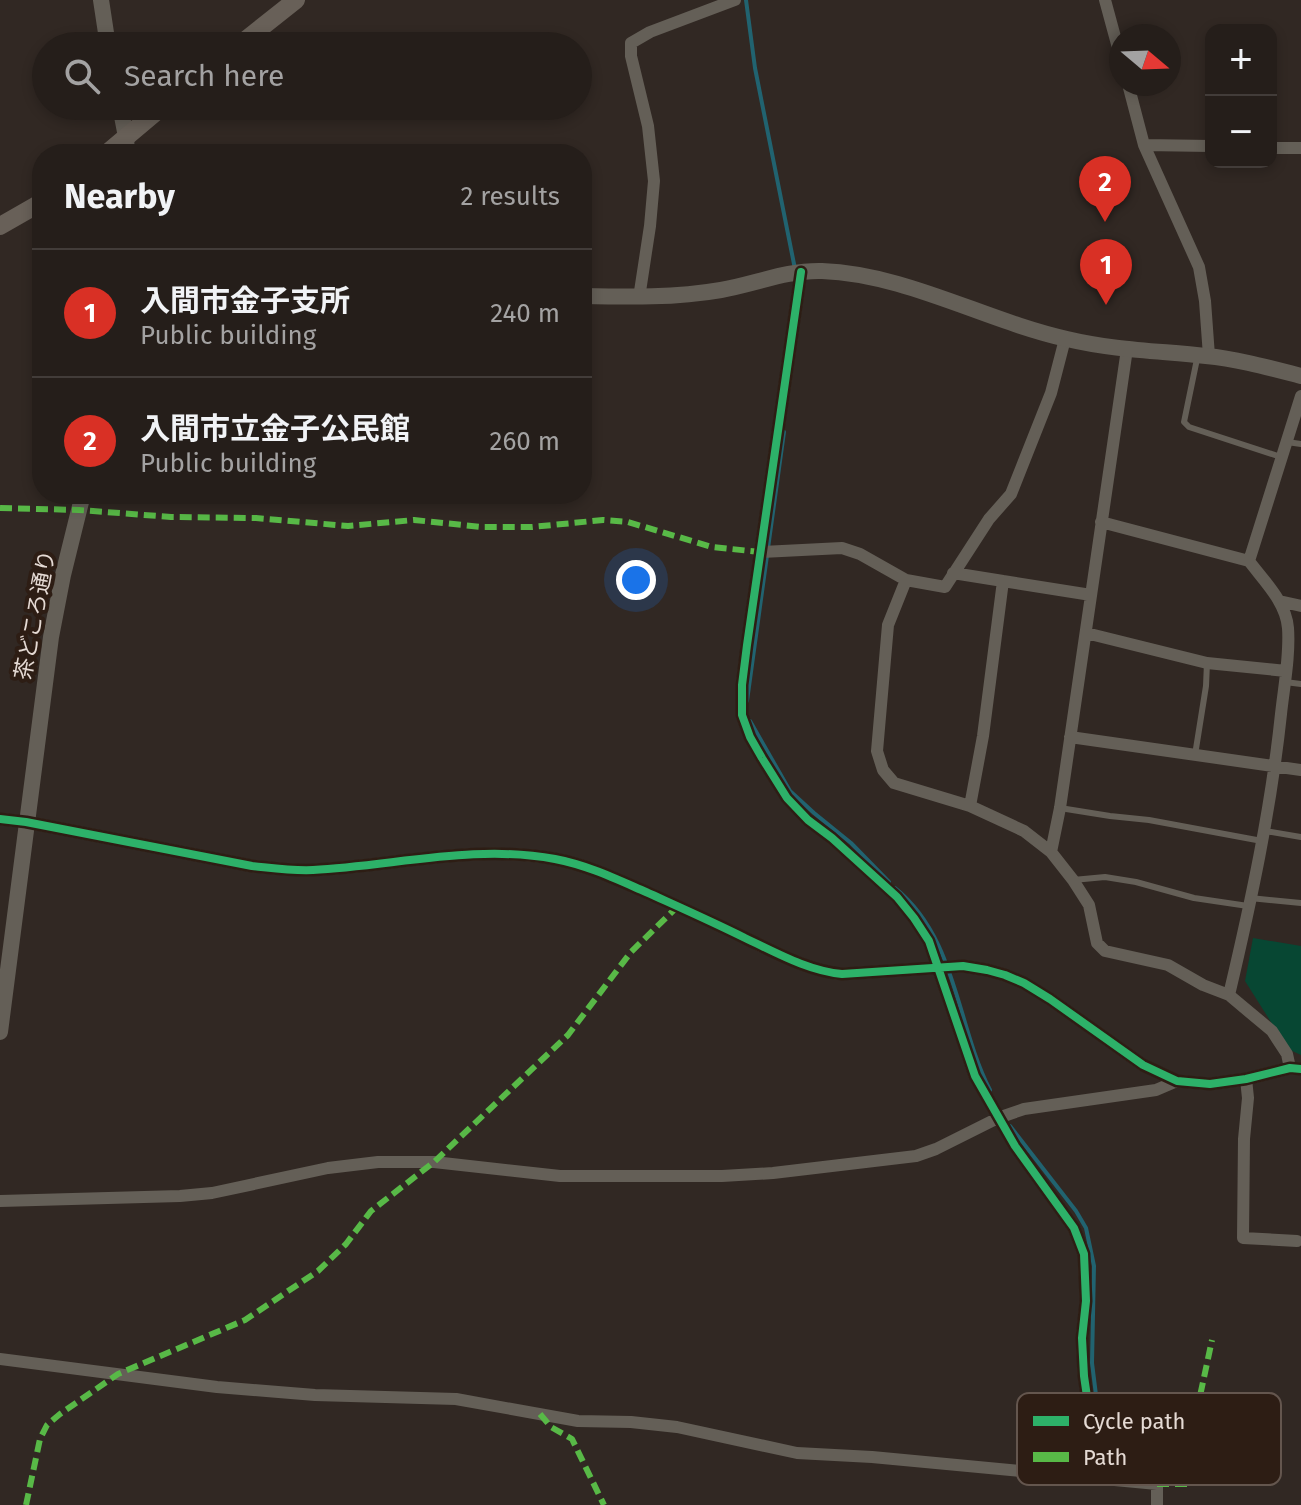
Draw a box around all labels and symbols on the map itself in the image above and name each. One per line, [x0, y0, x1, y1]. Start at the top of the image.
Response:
north arrow [1109, 24, 1181, 96]
pin: 2 [1079, 156, 1131, 222]
pin: 1 [1080, 239, 1132, 305]
street label: 茶どころ通り [9, 548, 61, 682]
your location [616, 560, 656, 600]
legend [1017, 1393, 1281, 1485]
text: Cycle path [1083, 1408, 1185, 1435]
text: Path [1083, 1444, 1127, 1471]

